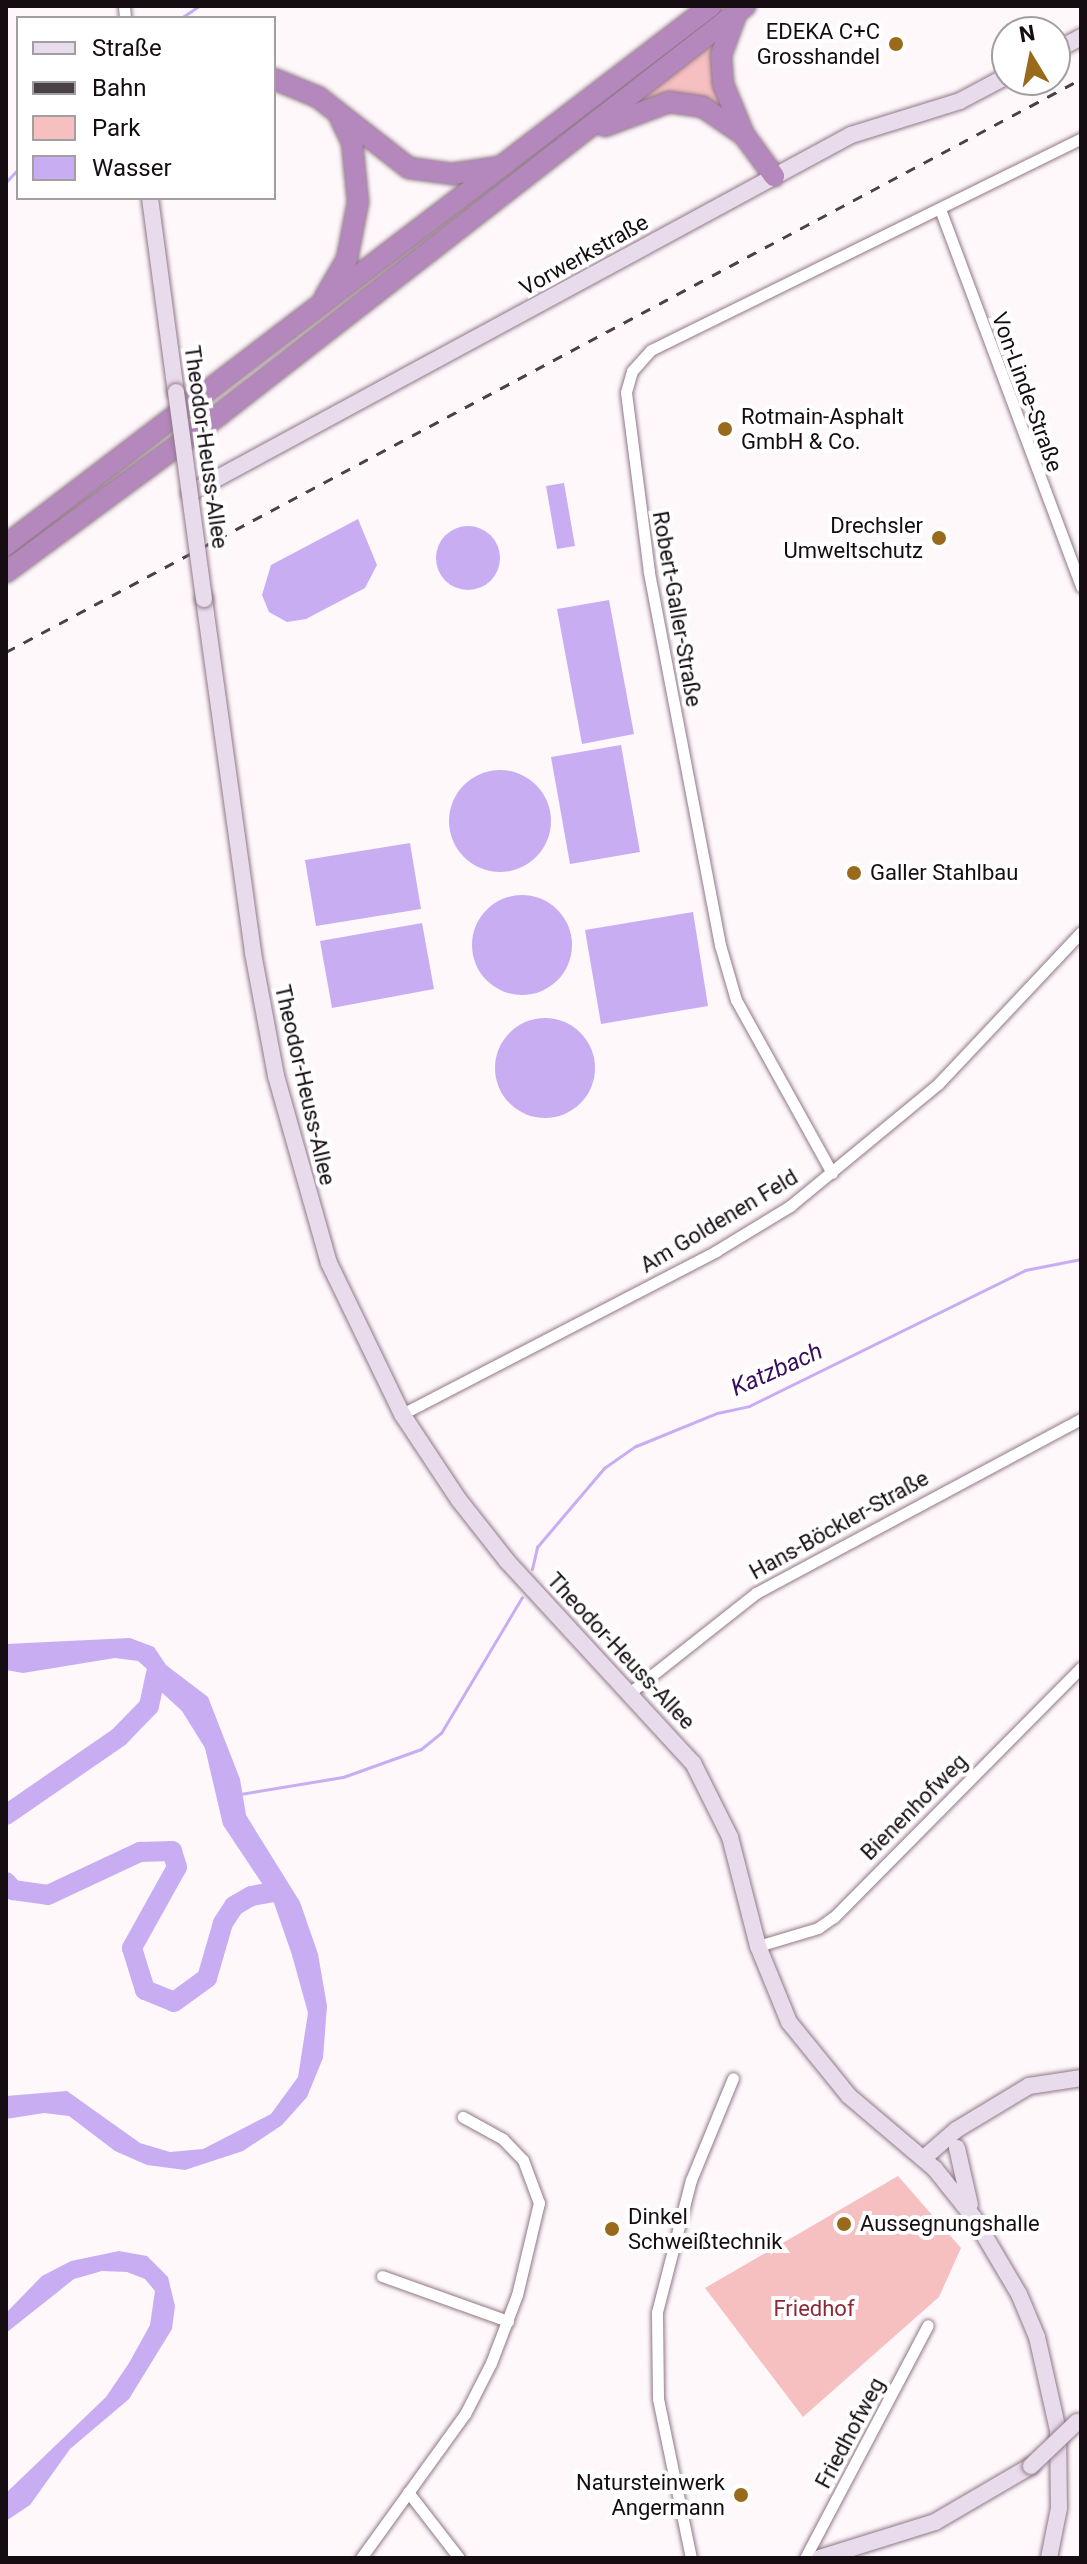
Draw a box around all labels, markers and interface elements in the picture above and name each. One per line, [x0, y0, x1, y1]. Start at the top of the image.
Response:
legend [16, 16, 276, 200]
north arrow [991, 16, 1071, 96]
place label: EDEKA C+C Grosshandel [757, 18, 880, 70]
text: N [1017, 20, 1037, 48]
text: Straße [92, 34, 162, 62]
marker: EDEKA C+C Grosshandel [887, 35, 905, 53]
text: Bahn [92, 74, 146, 102]
text: Park [92, 114, 140, 142]
text: Wasser [92, 154, 172, 182]
street label: Vorwerkstraße [515, 209, 653, 301]
street label: Von-Linde-Straße [986, 309, 1068, 475]
street label: Theodor-Heuss-Allee [179, 344, 233, 550]
place label: Rotmain-Asphalt GmbH & Co. [741, 403, 904, 454]
marker: Rotmain-Asphalt GmbH & Co. [716, 420, 734, 438]
street label: Robert-Galler-Straße [647, 509, 707, 709]
place label: Drechsler Umweltschutz [783, 512, 923, 564]
marker: Drechsler Umweltschutz [930, 529, 948, 547]
place label: Galler Stahlbau [870, 860, 1018, 886]
marker: Galler Stahlbau [845, 864, 863, 882]
street label: Theodor-Heuss-Allee [269, 982, 341, 1188]
street label: Am Goldenen Feld [636, 1164, 802, 1278]
water label: Katzbach [727, 1337, 827, 1403]
street label: Hans-Böckler-Straße [745, 1465, 933, 1585]
street label: Theodor-Heuss-Allee [542, 1567, 700, 1735]
street label: Bienenhofweg [855, 1748, 973, 1866]
place label: Dinkel Schweißtechnik [628, 2203, 782, 2254]
place label: Aussegnungshalle [860, 2211, 1040, 2237]
marker: Aussegnungshalle [835, 2215, 853, 2233]
marker: Dinkel Schweißtechnik [603, 2220, 621, 2238]
park label: Friedhof [773, 2296, 855, 2322]
street label: Friedhofweg [810, 2373, 890, 2493]
place label: Natursteinwerk Angermann [576, 2469, 725, 2520]
marker: Natursteinwerk Angermann [732, 2486, 750, 2504]

